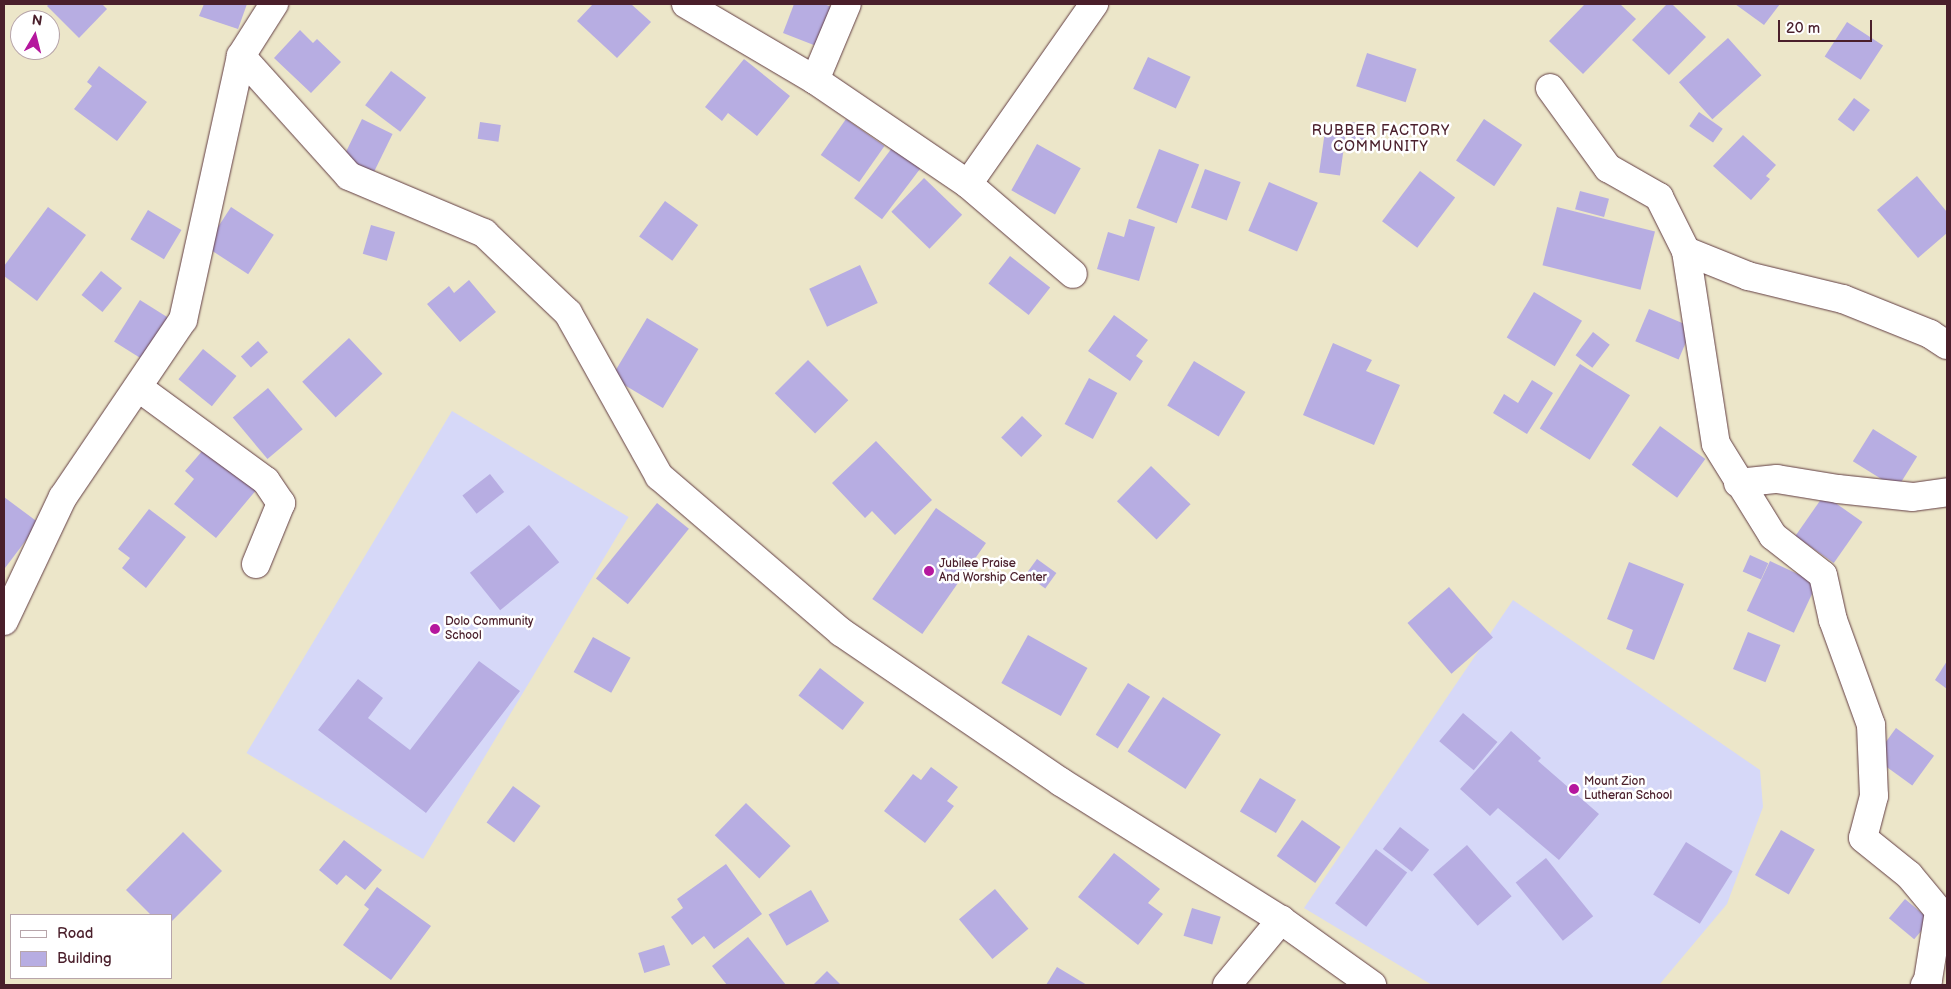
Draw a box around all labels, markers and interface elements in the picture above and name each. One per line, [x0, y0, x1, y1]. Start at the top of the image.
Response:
north arrow [10, 10, 60, 60]
scale bar [1781, 10, 1875, 42]
text: N [31, 11, 43, 30]
text: 20 m [1786, 19, 1820, 38]
district label: RUBBER FACTORY COMMUNITY [1310, 123, 1452, 156]
place label: Jubilee Praise And Worship Center [939, 557, 1047, 585]
marker: Jubilee Praise And Worship Center [923, 565, 935, 577]
place label: Dolo Community School [445, 615, 534, 643]
marker: Dolo Community School [429, 623, 441, 635]
place label: Mount Zion Lutheran School [1584, 775, 1672, 803]
marker: Mount Zion Lutheran School [1568, 783, 1580, 795]
legend [10, 914, 172, 979]
text: Road [57, 924, 93, 943]
text: Building [57, 949, 112, 968]

